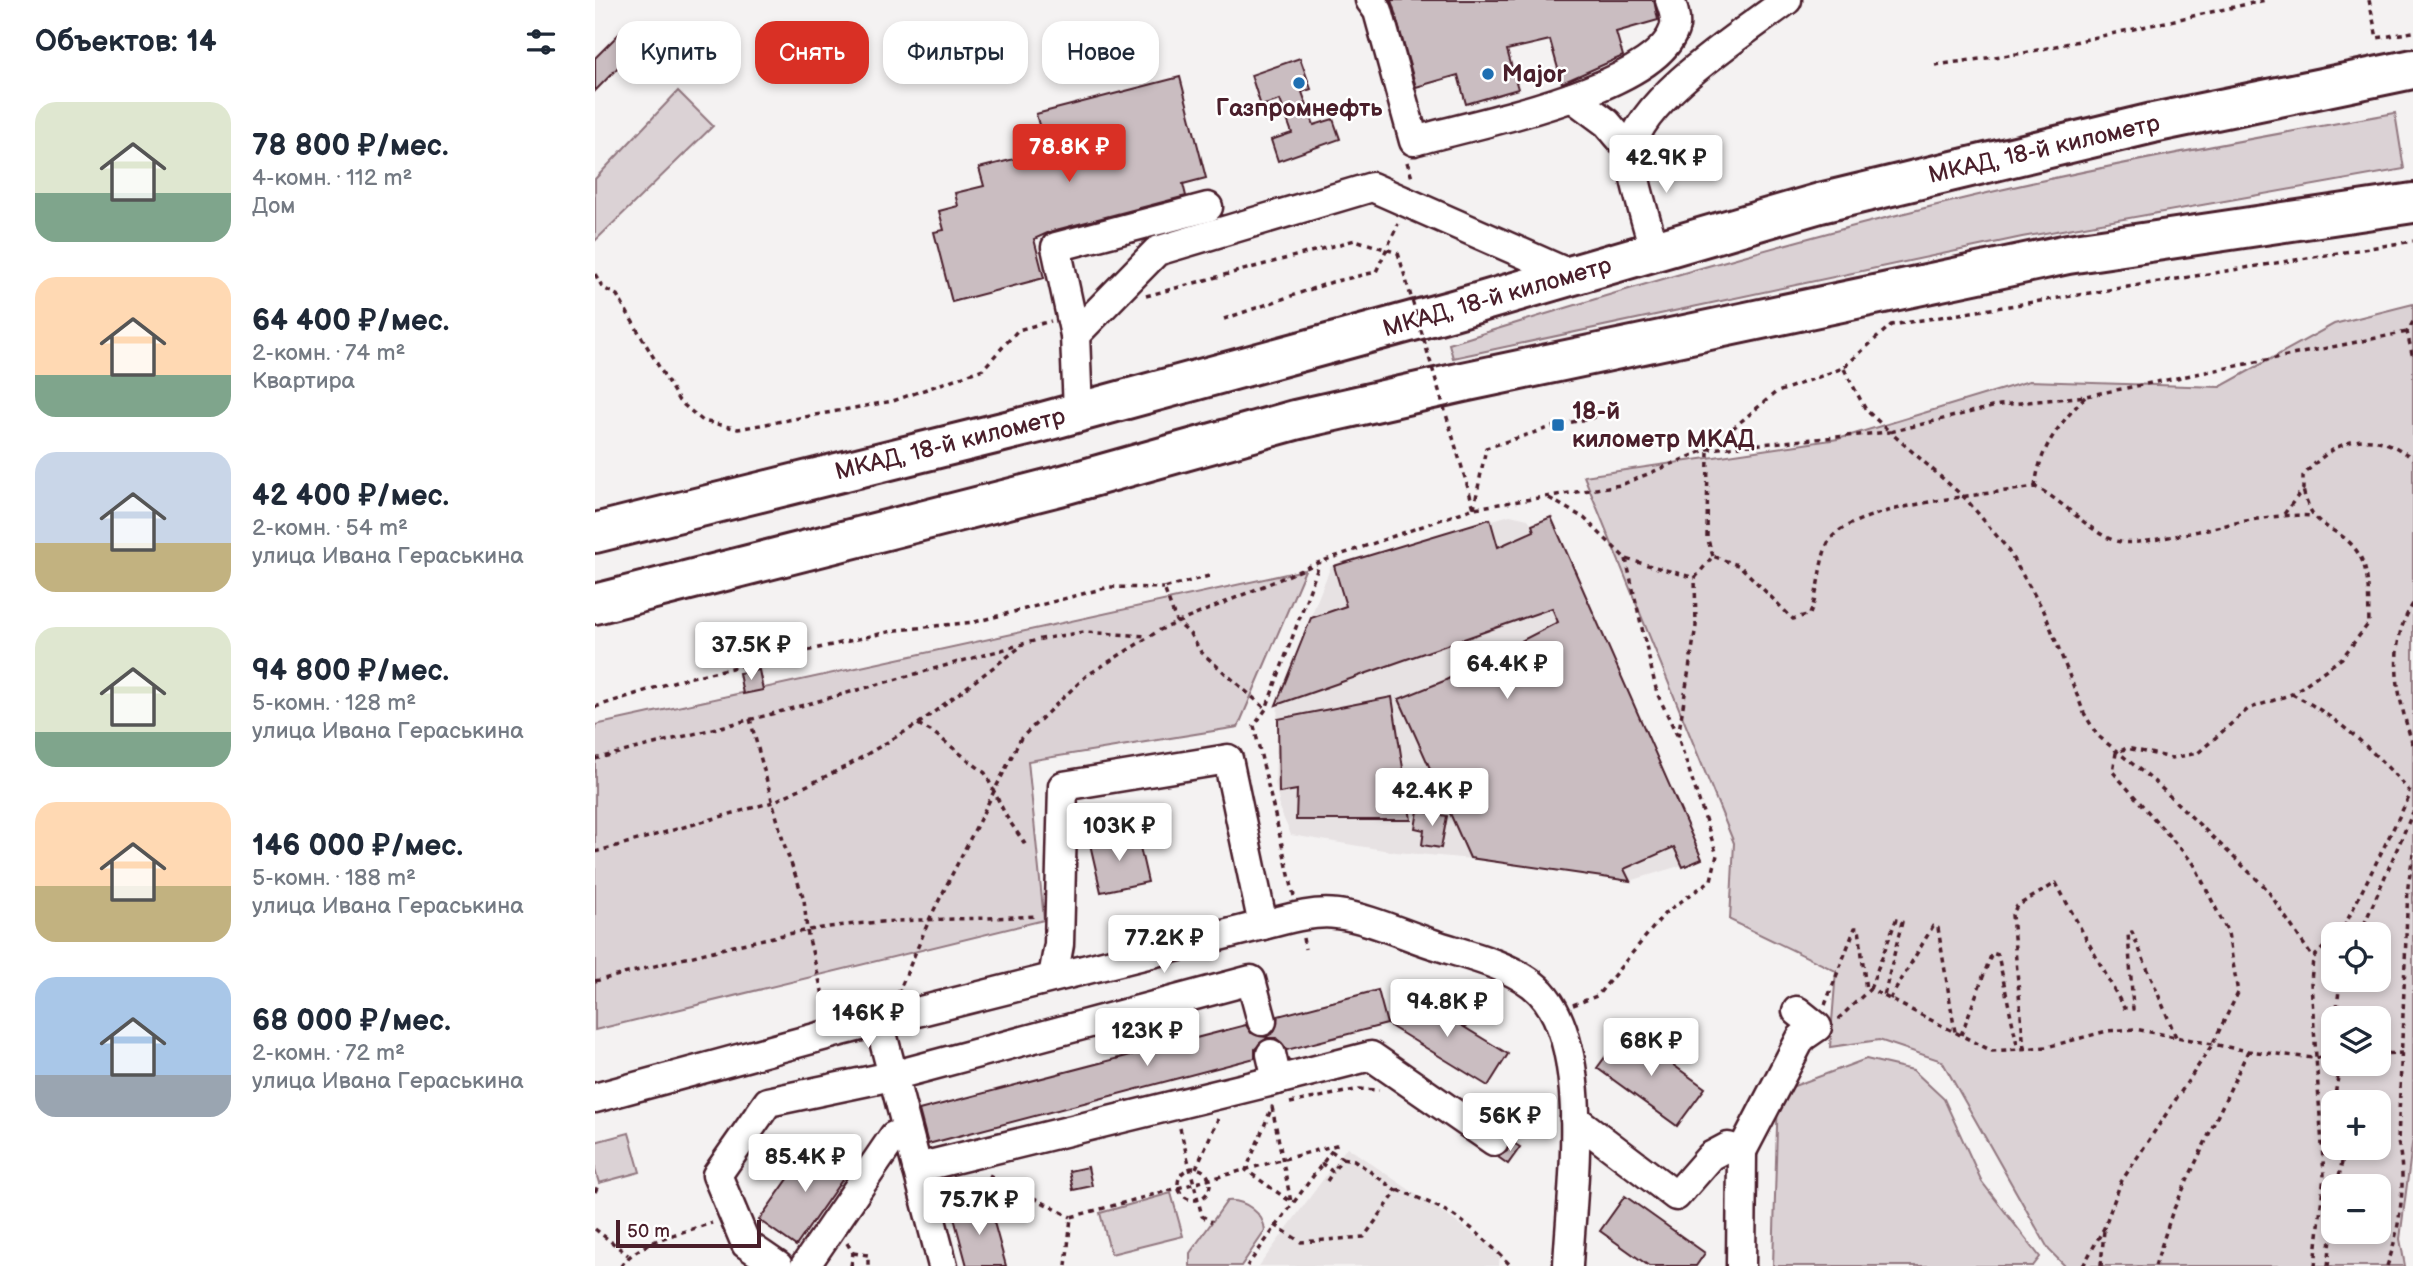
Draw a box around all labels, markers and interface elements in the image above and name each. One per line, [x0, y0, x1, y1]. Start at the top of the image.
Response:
chip: Купить [616, 21, 741, 84]
chip: Снять [755, 21, 869, 84]
chip: Фильтры [883, 21, 1028, 84]
chip: Новое [1042, 21, 1159, 84]
icon: filters [522, 23, 560, 61]
text: Объектов: 14 [35, 24, 217, 60]
place label: Major [1502, 60, 1567, 89]
marker: Major [1480, 66, 1496, 82]
marker: Газпромнефть [1291, 75, 1307, 91]
place label: Газпромнефть [1215, 94, 1383, 123]
street label: МКАД, 18-й километр [1926, 108, 2163, 190]
pin: 78.8K ₽ [1004, 124, 1134, 184]
text: 78 800 ₽/мес. [252, 128, 449, 164]
icon: home [91, 130, 175, 214]
text: 78.8K ₽ [1029, 133, 1109, 161]
pin: 42.9K ₽ [1601, 136, 1731, 195]
text: 42.9K ₽ [1625, 144, 1707, 172]
text: 4-комн. · 112 m² [252, 164, 413, 192]
text: Дом [252, 192, 295, 220]
street label: МКАД, 18-й километр [1379, 250, 1615, 344]
text: 64 400 ₽/мес. [252, 303, 449, 339]
icon: home [91, 305, 175, 389]
text: 2-комн. · 74 m² [252, 339, 405, 367]
text: Квартира [252, 367, 355, 395]
place label: 18-й километр МКАД [1572, 397, 1755, 454]
street label: МКАД, 18-й километр [832, 401, 1069, 487]
marker: 18-й километр МКАД [1550, 417, 1566, 433]
text: 42 400 ₽/мес. [252, 478, 449, 514]
icon: home [91, 480, 175, 564]
text: 2-комн. · 54 m² [252, 514, 408, 542]
text: улица Ивана Гераськина [252, 542, 524, 570]
pin: 37.5K ₽ [686, 622, 816, 682]
text: 37.5K ₽ [711, 631, 791, 659]
pin: 64.4K ₽ [1442, 642, 1572, 701]
text: 64.4K ₽ [1466, 650, 1548, 678]
text: 94 800 ₽/мес. [252, 653, 449, 689]
icon: home [91, 655, 175, 739]
text: 5-комн. · 128 m² [252, 689, 416, 717]
text: улица Ивана Гераськина [252, 717, 524, 745]
pin: 42.4K ₽ [1367, 768, 1497, 828]
text: 42.4K ₽ [1391, 777, 1473, 805]
pin: 103K ₽ [1062, 804, 1176, 863]
text: 103K ₽ [1083, 812, 1155, 840]
text: 146 000 ₽/мес. [252, 828, 463, 864]
icon: home [91, 830, 175, 914]
text: 5-комн. · 188 m² [252, 864, 416, 892]
text: улица Ивана Гераськина [252, 892, 524, 920]
pin: 77.2K ₽ [1099, 916, 1229, 975]
map controls [2321, 922, 2391, 1244]
button: locate [2321, 922, 2391, 992]
text: 77.2K ₽ [1124, 924, 1204, 952]
pin: 94.8K ₽ [1382, 979, 1512, 1039]
text: 94.8K ₽ [1406, 988, 1488, 1016]
pin: 146K ₽ [811, 990, 925, 1050]
text: 146K ₽ [832, 999, 904, 1027]
text: 68 000 ₽/мес. [252, 1003, 451, 1039]
icon: home [91, 1005, 175, 1089]
button: layers [2321, 1006, 2391, 1076]
pin: 123K ₽ [1090, 1009, 1204, 1068]
text: 123K ₽ [1111, 1017, 1183, 1045]
pin: 68K ₽ [1602, 1018, 1700, 1078]
text: 68K ₽ [1620, 1027, 1683, 1055]
text: 2-комн. · 72 m² [252, 1039, 405, 1067]
text: улица Ивана Гераськина [252, 1067, 524, 1095]
button: + [2321, 1090, 2391, 1160]
pin: 56K ₽ [1461, 1094, 1559, 1153]
text: 56K ₽ [1479, 1102, 1541, 1130]
pin: 85.4K ₽ [740, 1134, 870, 1194]
text: 85.4K ₽ [765, 1143, 845, 1171]
button: − [2321, 1174, 2391, 1244]
pin: 75.7K ₽ [914, 1178, 1044, 1237]
text: 75.7K ₽ [940, 1186, 1018, 1214]
scale bar [616, 1217, 761, 1249]
text: 50 m [627, 1220, 670, 1243]

